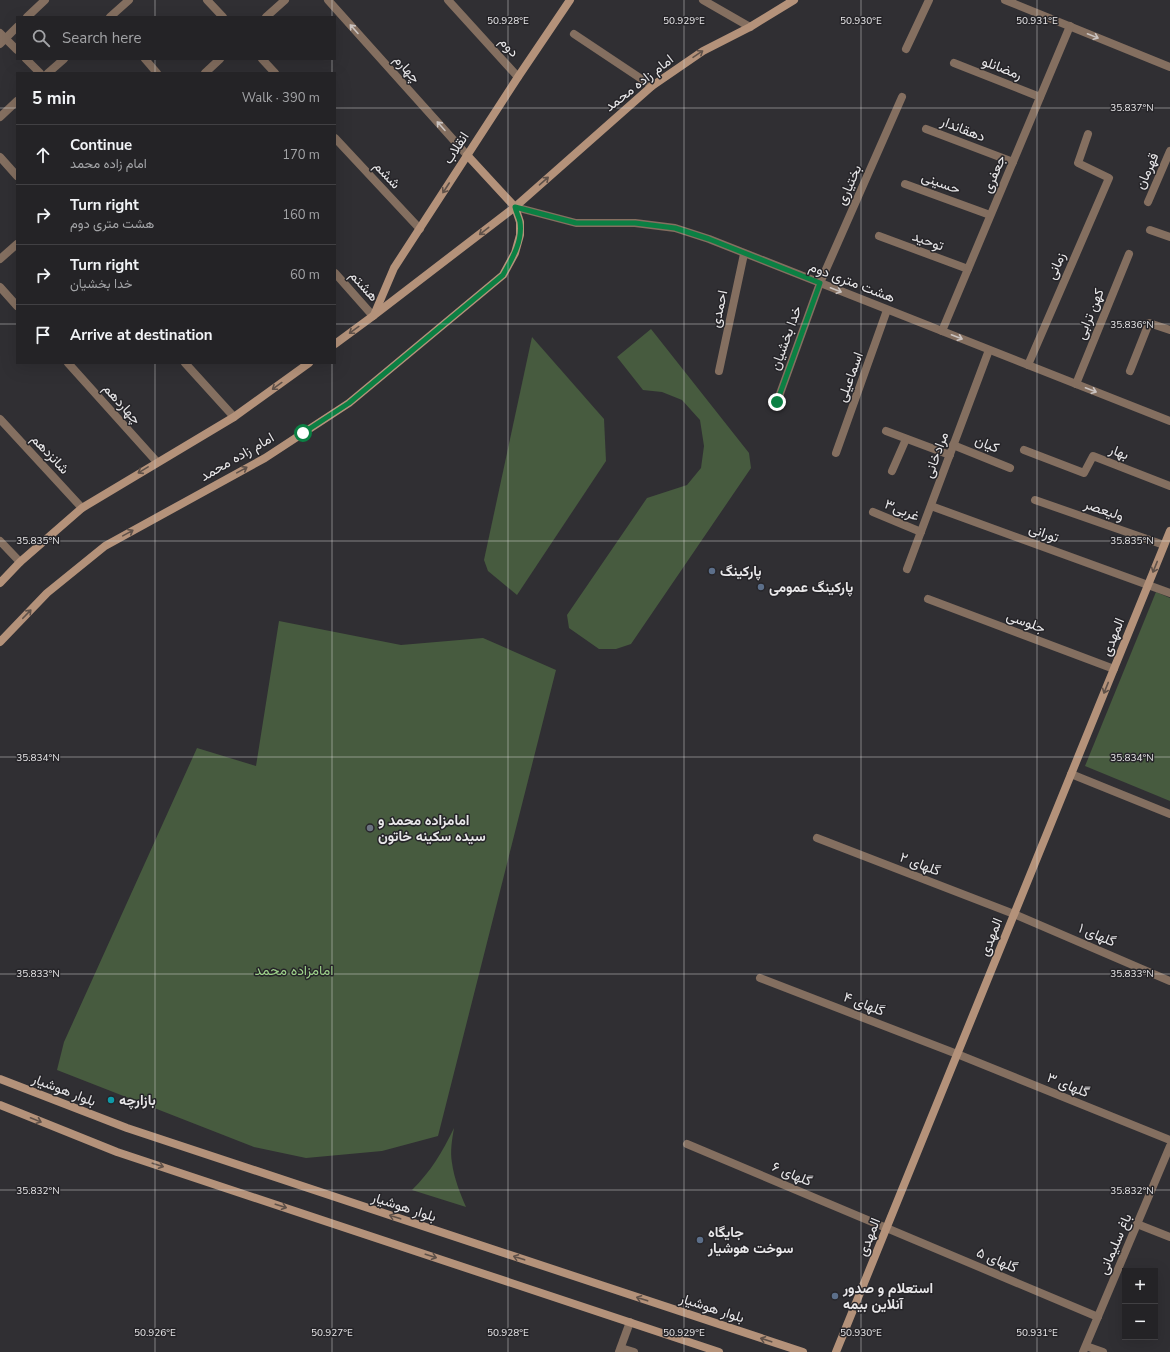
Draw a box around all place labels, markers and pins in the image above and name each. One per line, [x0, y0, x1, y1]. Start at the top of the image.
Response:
place label: پارکینگ [720, 562, 762, 581]
marker: پارکینگ [707, 566, 717, 576]
place label: پارکینگ عمومی [769, 578, 853, 597]
marker: پارکینگ عمومی [756, 582, 766, 592]
place label: امامزاده محمد و سیده سکینه خاتون [378, 811, 486, 846]
marker: امامزاده محمد و سیده سکینه خاتون [365, 823, 375, 833]
place label: بازارچه [119, 1091, 156, 1110]
marker: بازارچه [106, 1095, 116, 1105]
place label: جایگاه سوخت هوشیار [707, 1223, 793, 1258]
marker: جایگاه سوخت هوشیار [695, 1235, 705, 1245]
place label: استعلام و صدور آنلاین بیمه [842, 1279, 933, 1314]
marker: استعلام و صدور آنلاین بیمه [830, 1291, 840, 1301]

